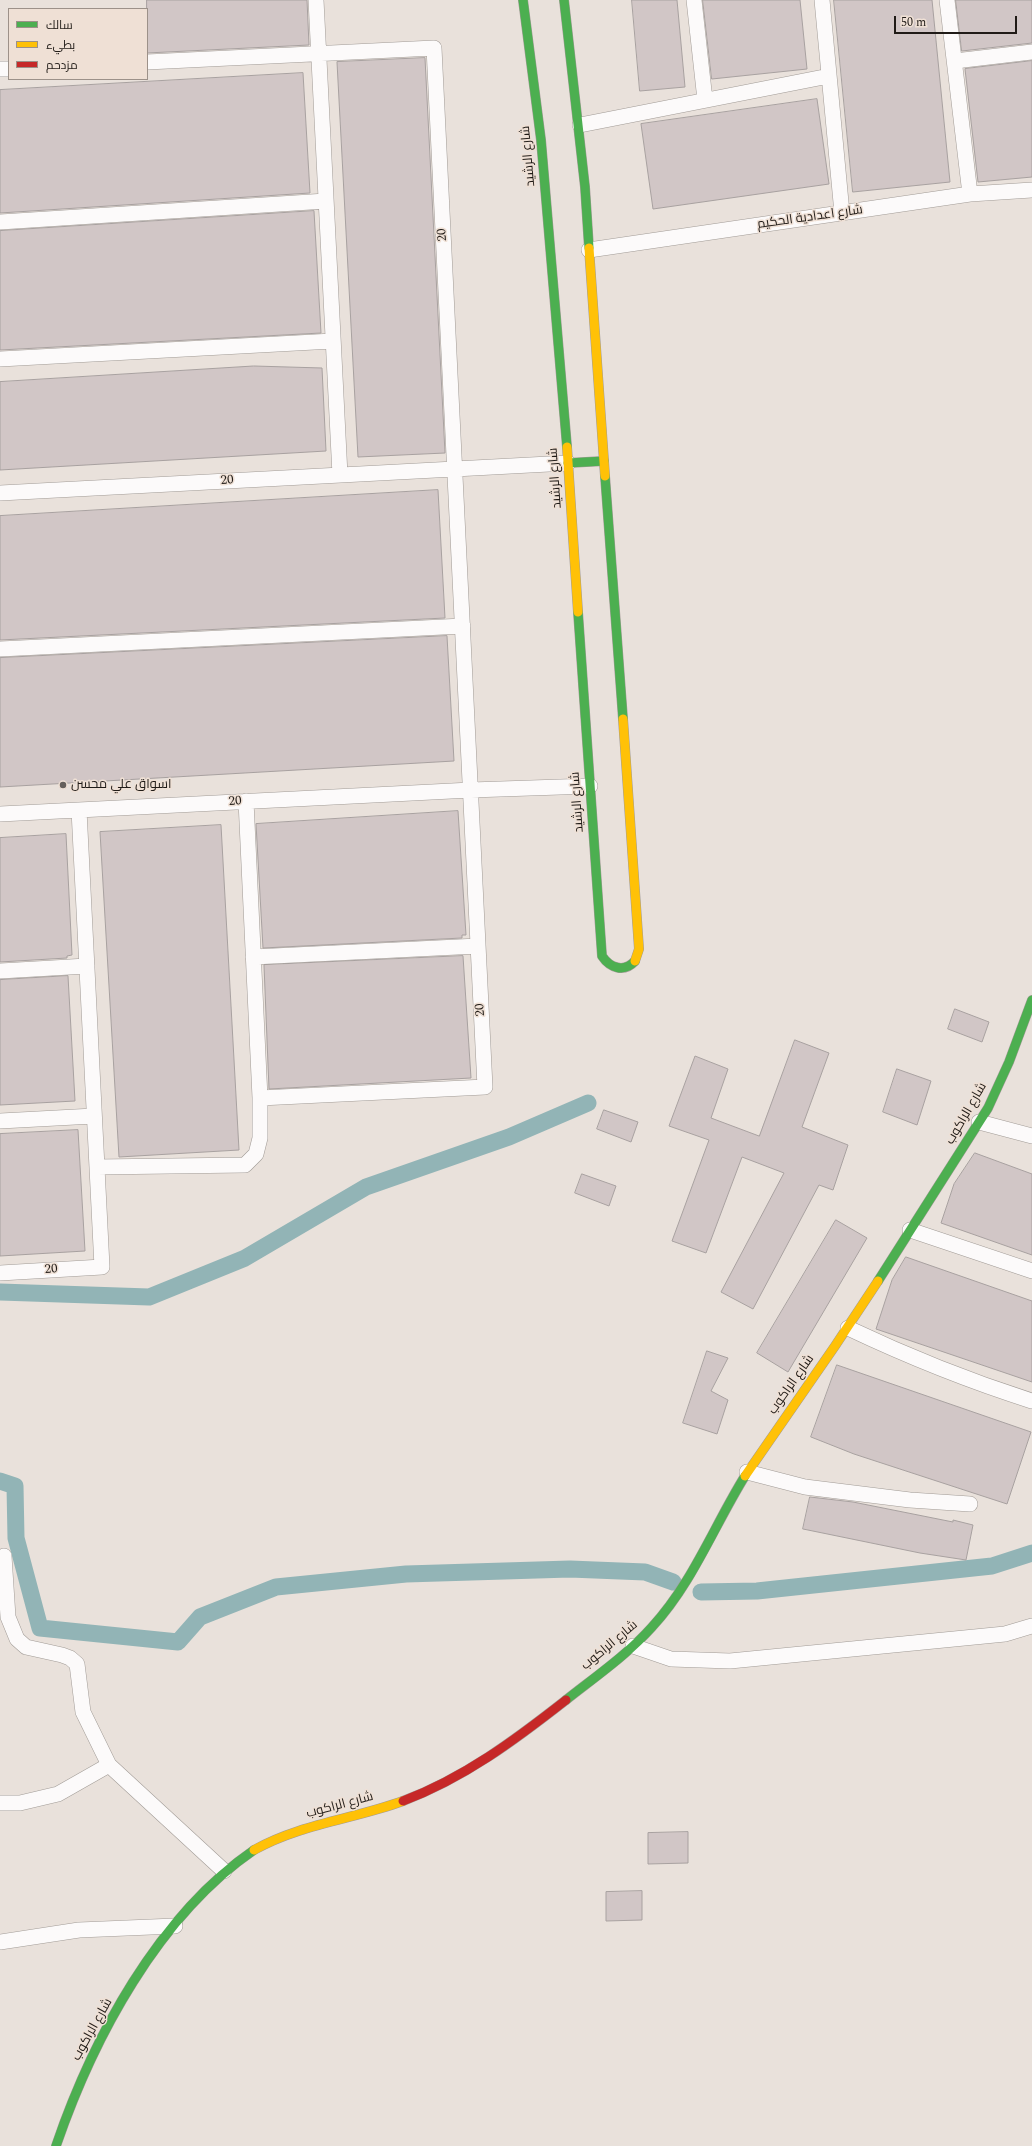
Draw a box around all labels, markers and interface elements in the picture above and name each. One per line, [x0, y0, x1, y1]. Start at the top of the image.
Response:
legend [8, 8, 148, 80]
scale bar [896, 8, 1019, 34]
text: 50 m [901, 13, 926, 32]
text: سالك [46, 16, 73, 35]
text: بطيء [46, 36, 75, 55]
text: مزدحم [46, 56, 78, 75]
street label: شارع الرشيد [519, 125, 539, 187]
street label: شارع اعدادية الحكيم [756, 203, 864, 233]
street label: 20 [435, 228, 451, 242]
street label: شارع الرشيد [546, 447, 566, 509]
street label: 20 [220, 473, 234, 489]
street label: شارع الرشيد [568, 771, 588, 833]
place label: اسواق علي محسن [71, 777, 172, 793]
marker: اسواق علي محسن [58, 780, 68, 790]
street label: 20 [228, 794, 242, 810]
street label: 20 [473, 1003, 489, 1017]
street label: شارع الراكوب [943, 1080, 991, 1148]
street label: 20 [44, 1262, 58, 1278]
street label: شارع الراكوب [766, 1352, 818, 1418]
street label: شارع الراكوب [579, 1618, 641, 1674]
street label: شارع الراكوب [305, 1790, 375, 1822]
street label: شارع الراكوب [69, 1996, 117, 2064]

